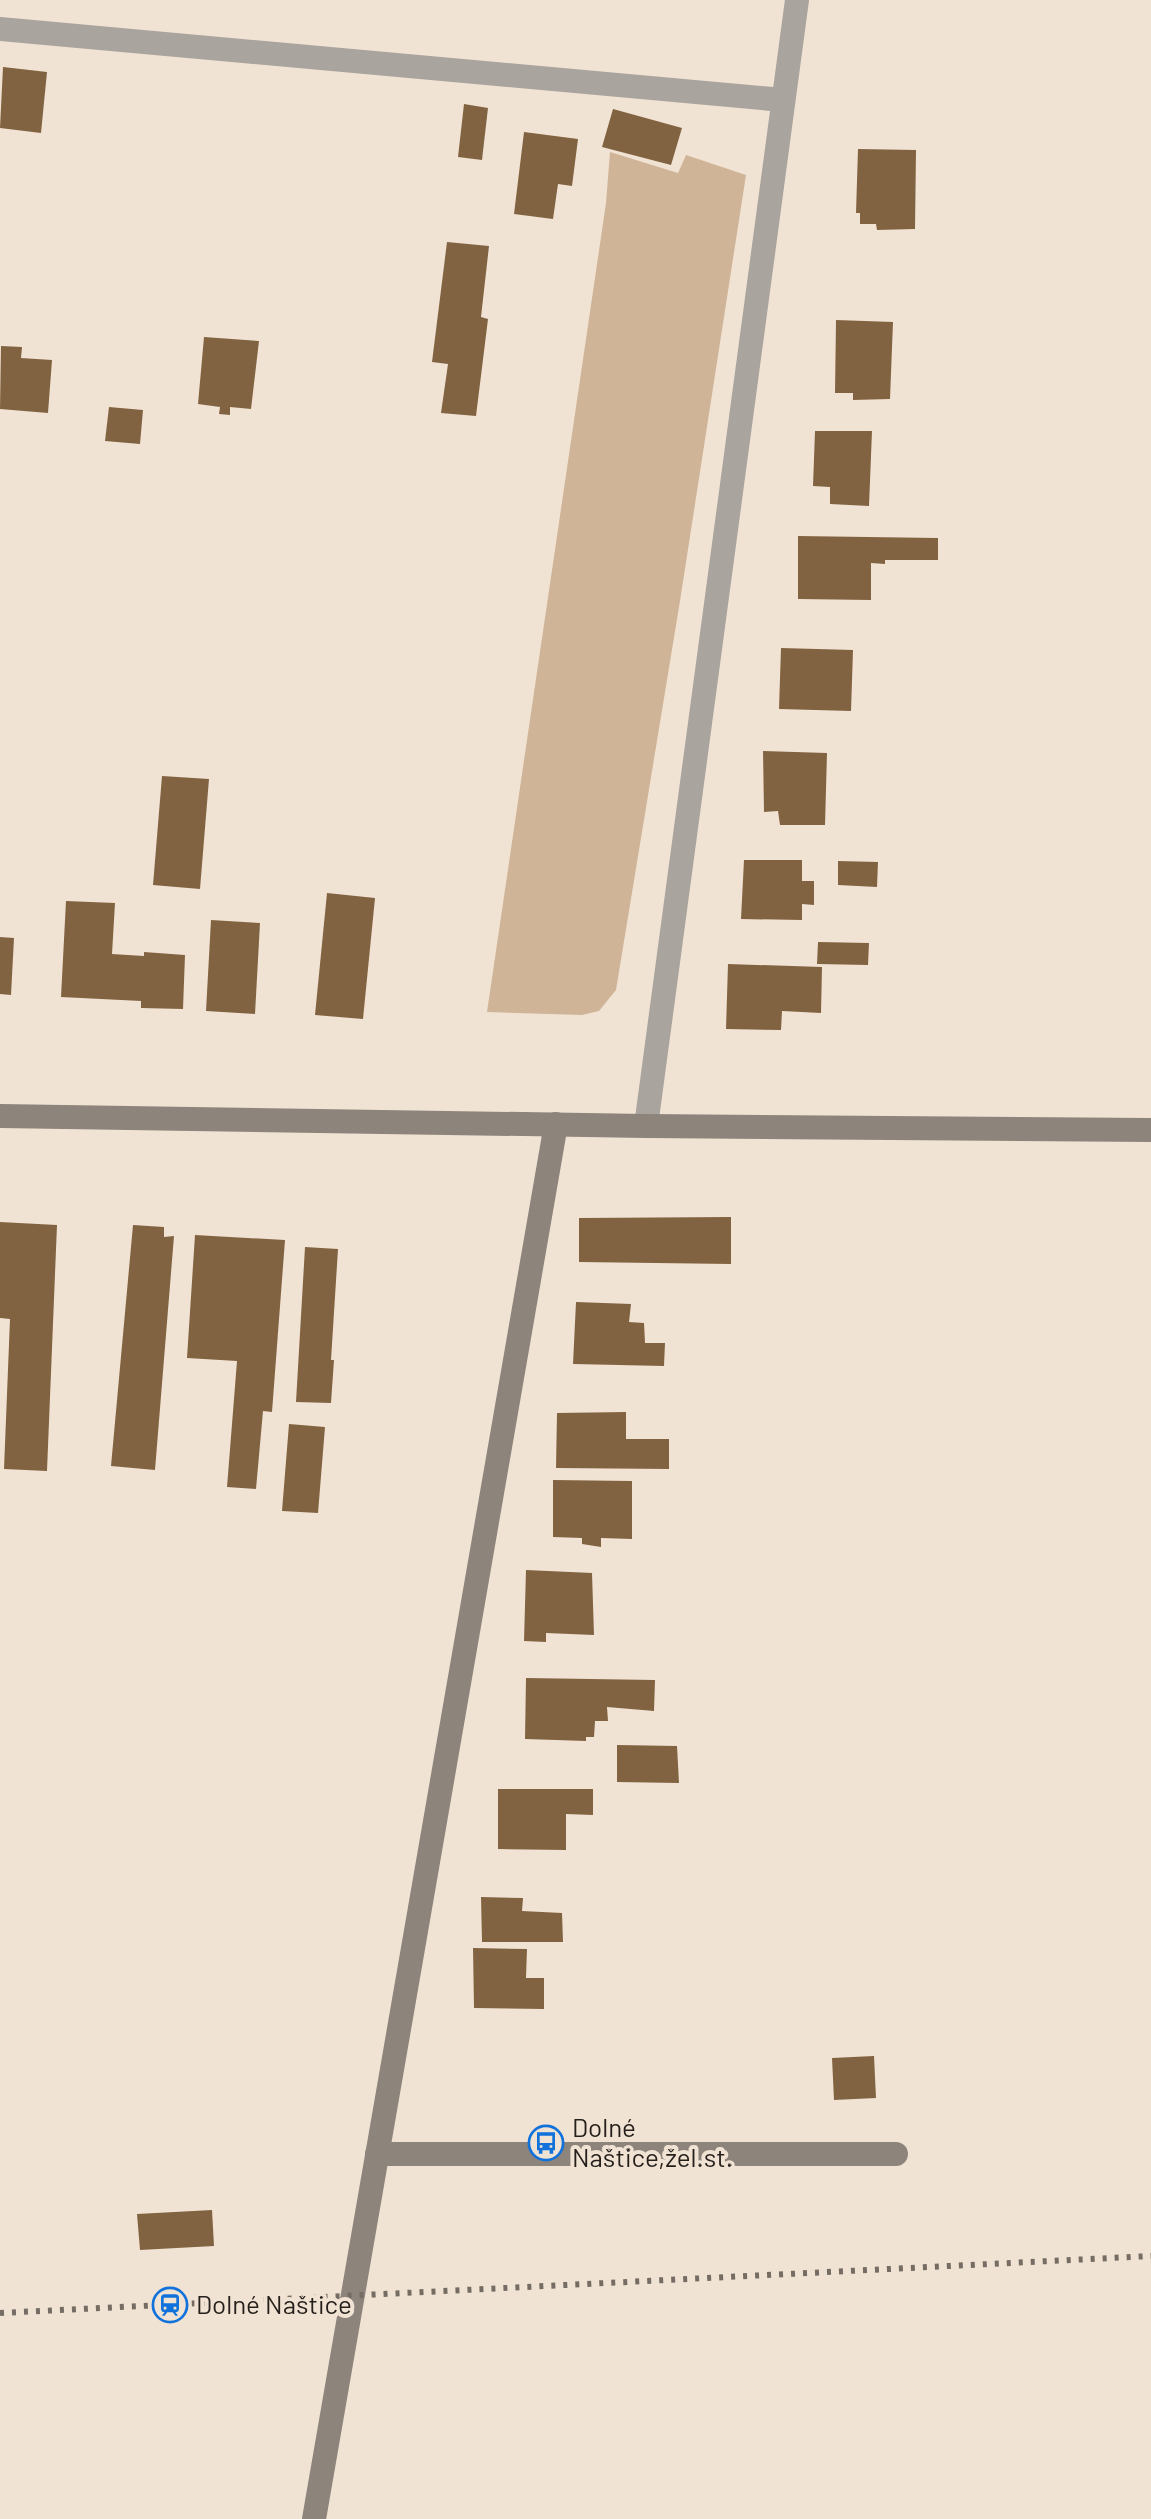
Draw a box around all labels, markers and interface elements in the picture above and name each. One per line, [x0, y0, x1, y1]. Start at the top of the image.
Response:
place label: Dolné Naštice,žel.st. [572, 2111, 733, 2172]
bus stop icon: Dolné Naštice,žel.st. [527, 2124, 565, 2162]
station icon: Dolné Naštice [151, 2286, 189, 2324]
place label: Dolné Naštice [196, 2288, 352, 2319]

